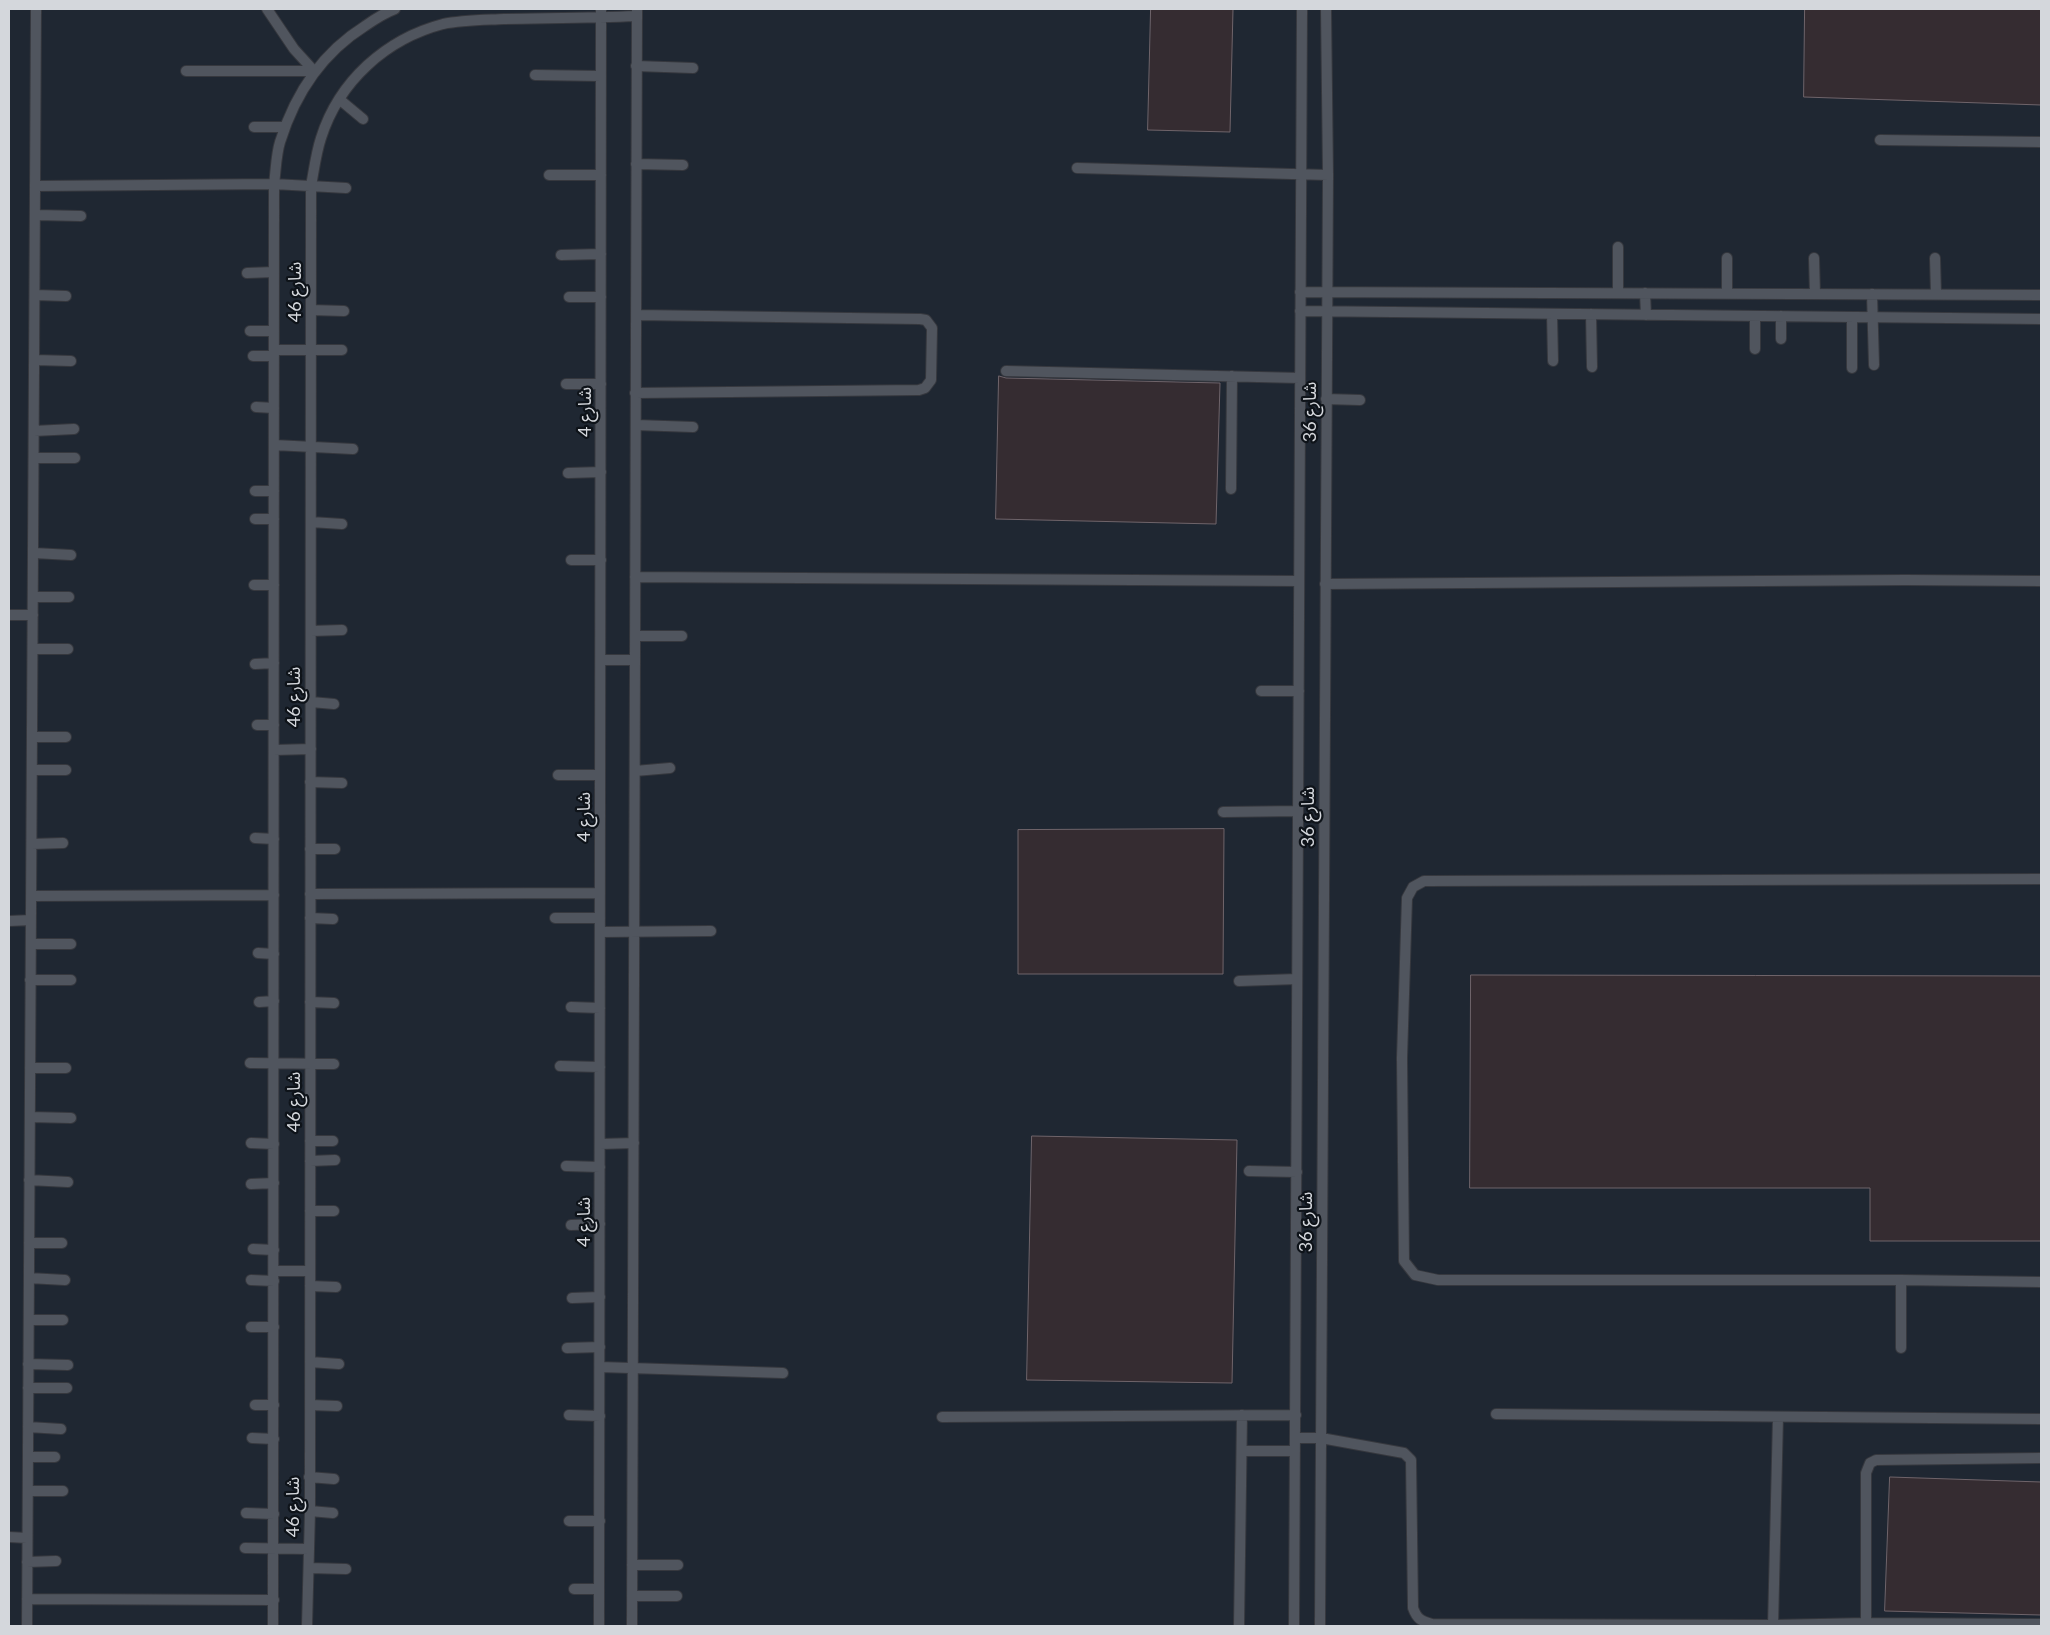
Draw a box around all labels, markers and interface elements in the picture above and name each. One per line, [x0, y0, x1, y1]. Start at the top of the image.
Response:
street label: شارع 46 [284, 262, 306, 322]
street label: شارع 36 [1299, 382, 1321, 442]
street label: شارع 4 [574, 387, 596, 437]
street label: شارع 46 [283, 667, 305, 727]
street label: شارع 36 [1297, 787, 1319, 847]
street label: شارع 4 [573, 792, 595, 842]
street label: شارع 46 [283, 1072, 305, 1132]
street label: شارع 36 [1295, 1192, 1317, 1252]
street label: شارع 4 [573, 1197, 595, 1247]
street label: شارع 46 [282, 1477, 304, 1537]

